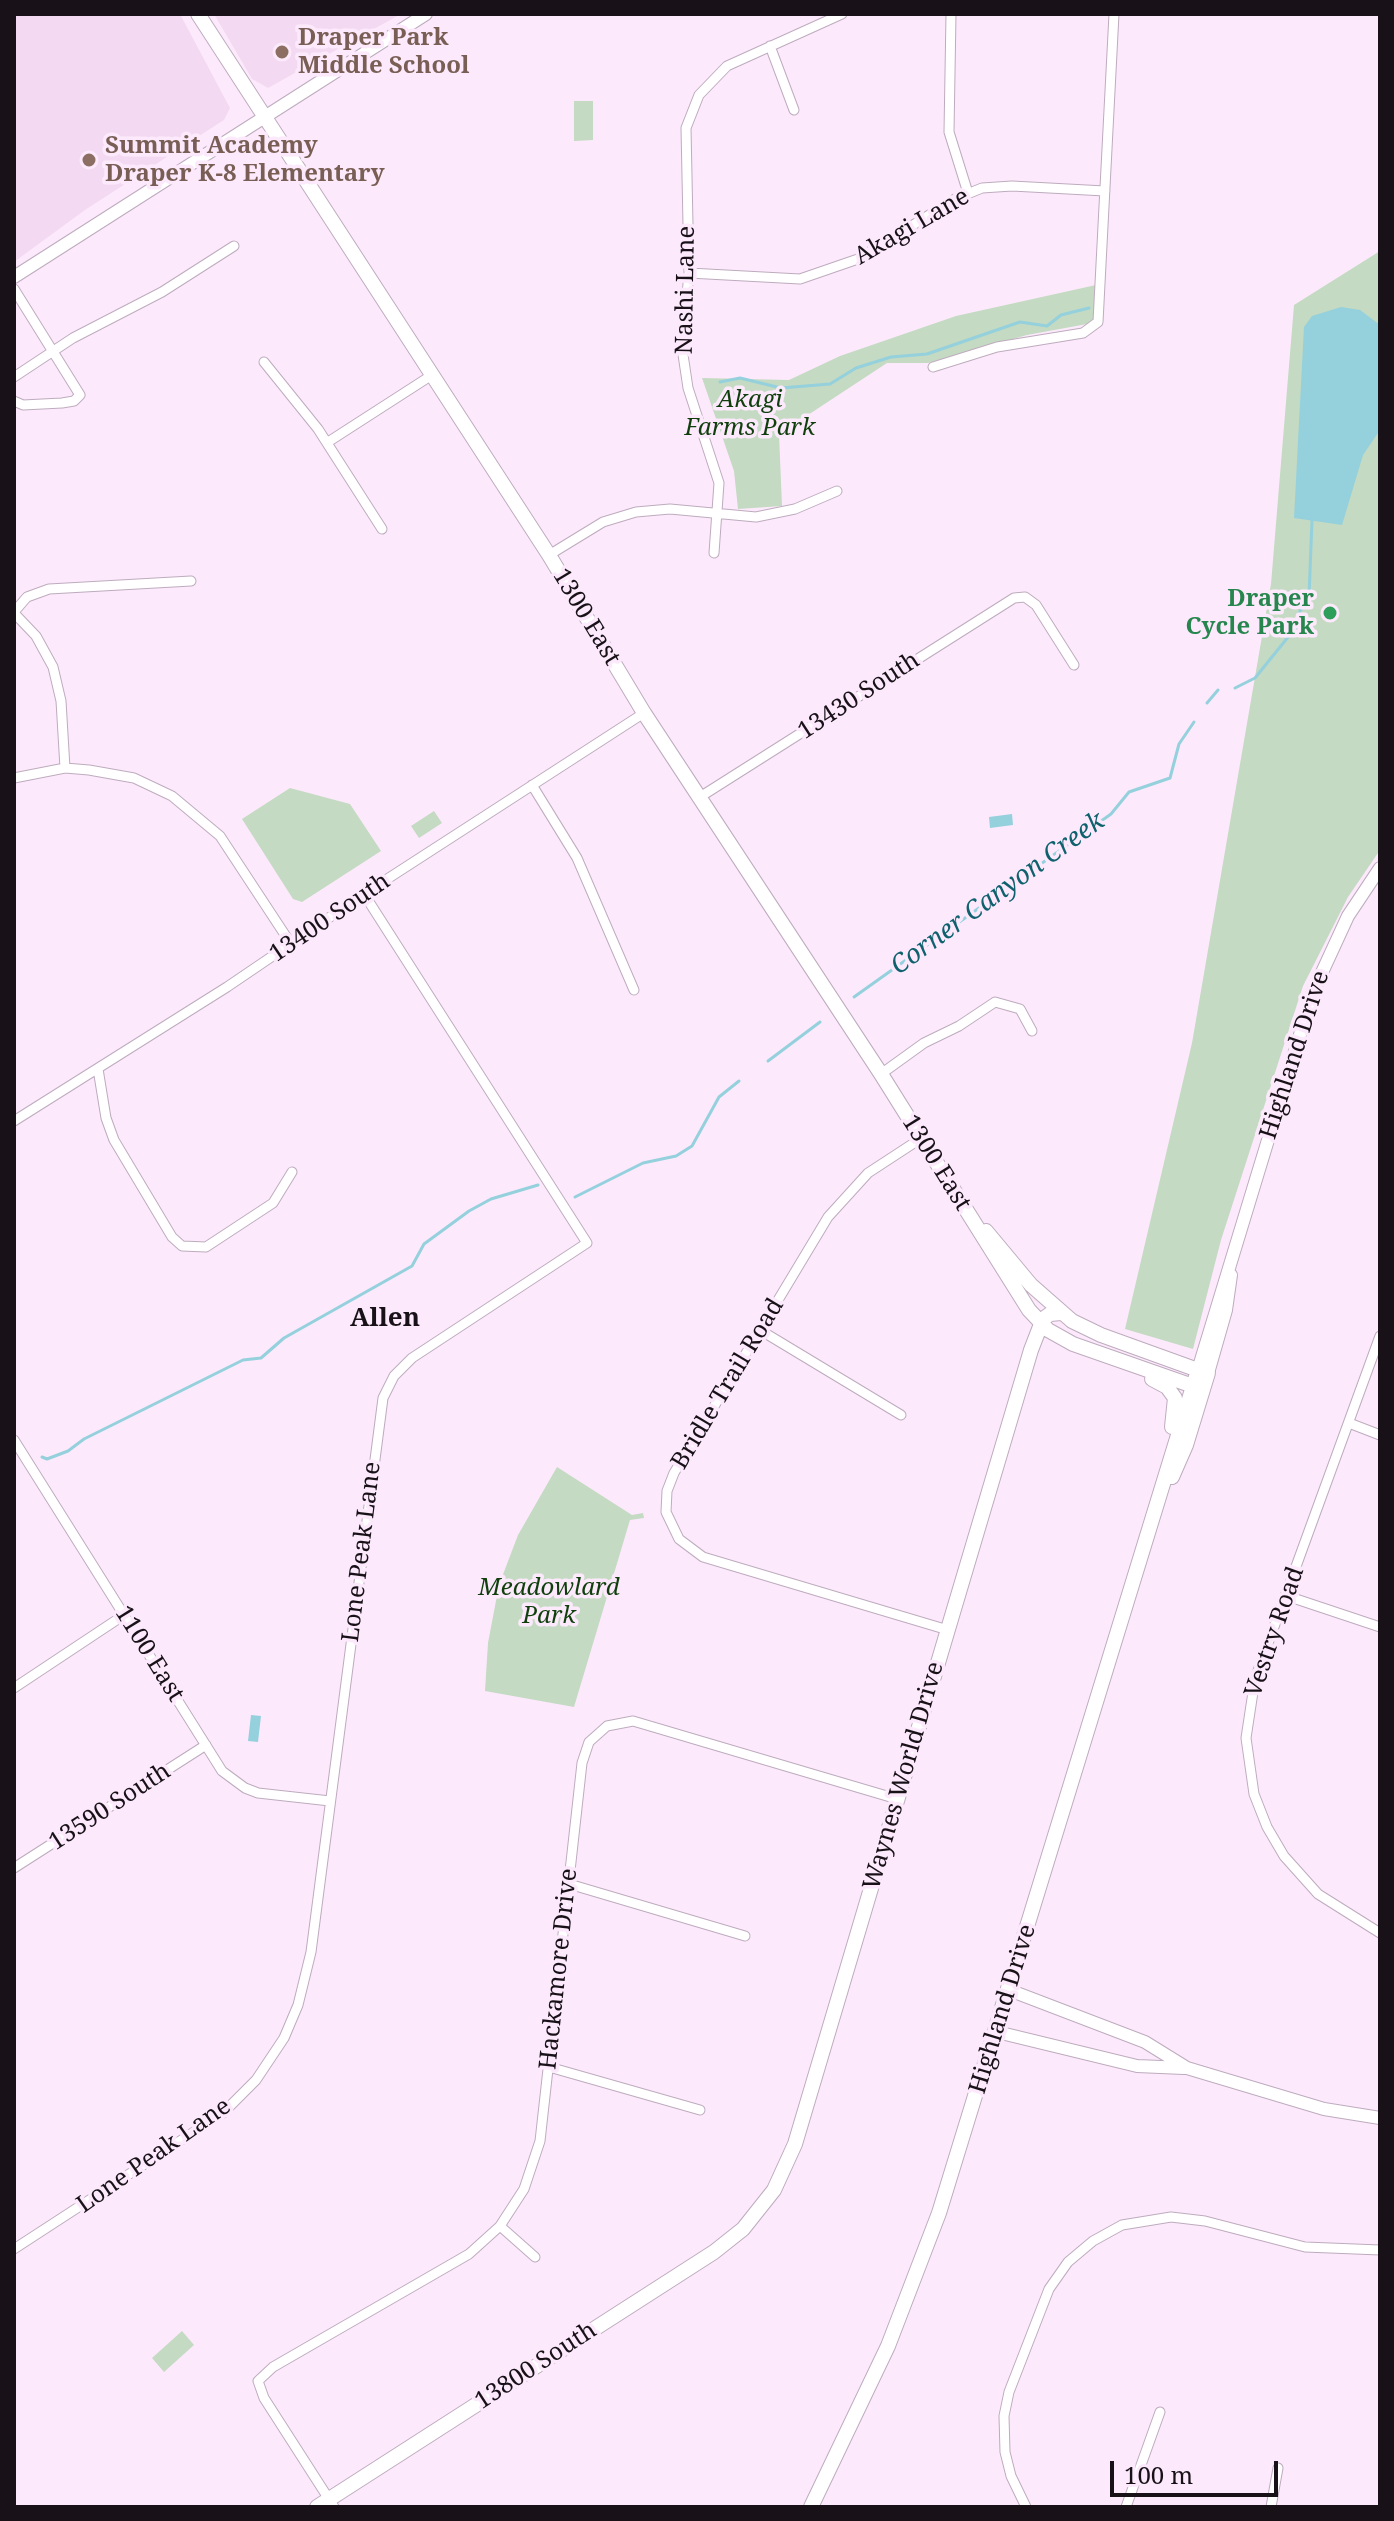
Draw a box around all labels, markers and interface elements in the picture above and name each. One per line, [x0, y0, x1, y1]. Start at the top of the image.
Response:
place label: Draper Park Middle School [298, 24, 469, 80]
marker: Draper Park Middle School [273, 43, 291, 61]
place label: Summit Academy Draper K-8 Elementary [105, 132, 385, 188]
marker: Summit Academy Draper K-8 Elementary [80, 151, 98, 169]
street label: Akagi Lane [849, 183, 975, 271]
street label: Nashi Lane [670, 225, 702, 355]
park label: Akagi Farms Park [685, 386, 815, 442]
street label: 1300 East [546, 563, 626, 671]
place label: Draper Cycle Park [1185, 585, 1314, 641]
marker: Draper Cycle Park [1321, 604, 1339, 622]
street label: 13430 South [793, 646, 925, 746]
water label: Corner Canyon Creek [885, 806, 1111, 982]
street label: 13400 South [264, 867, 396, 969]
street label: Highland Drive [1254, 967, 1336, 1143]
street label: 1300 East [895, 1110, 977, 1216]
street label: Bridle Trail Road [666, 1293, 790, 1475]
district label: Allen [350, 1303, 420, 1335]
street label: Lone Peak Lane [337, 1460, 387, 1644]
street label: Vestry Road [1239, 1563, 1311, 1701]
park label: Meadowlard Park [478, 1574, 620, 1630]
street label: 1100 East [108, 1601, 190, 1707]
street label: Waynes World Drive [858, 1659, 950, 1893]
street label: 13590 South [44, 1757, 176, 1857]
street label: Hackamore Drive [534, 1867, 584, 2071]
street label: Highland Drive [964, 1921, 1042, 2097]
street label: Lone Peak Lane [71, 2092, 237, 2220]
street label: 13800 South [470, 2316, 602, 2416]
scale bar [1114, 2445, 1282, 2495]
text: 100 m [1124, 2458, 1193, 2491]

